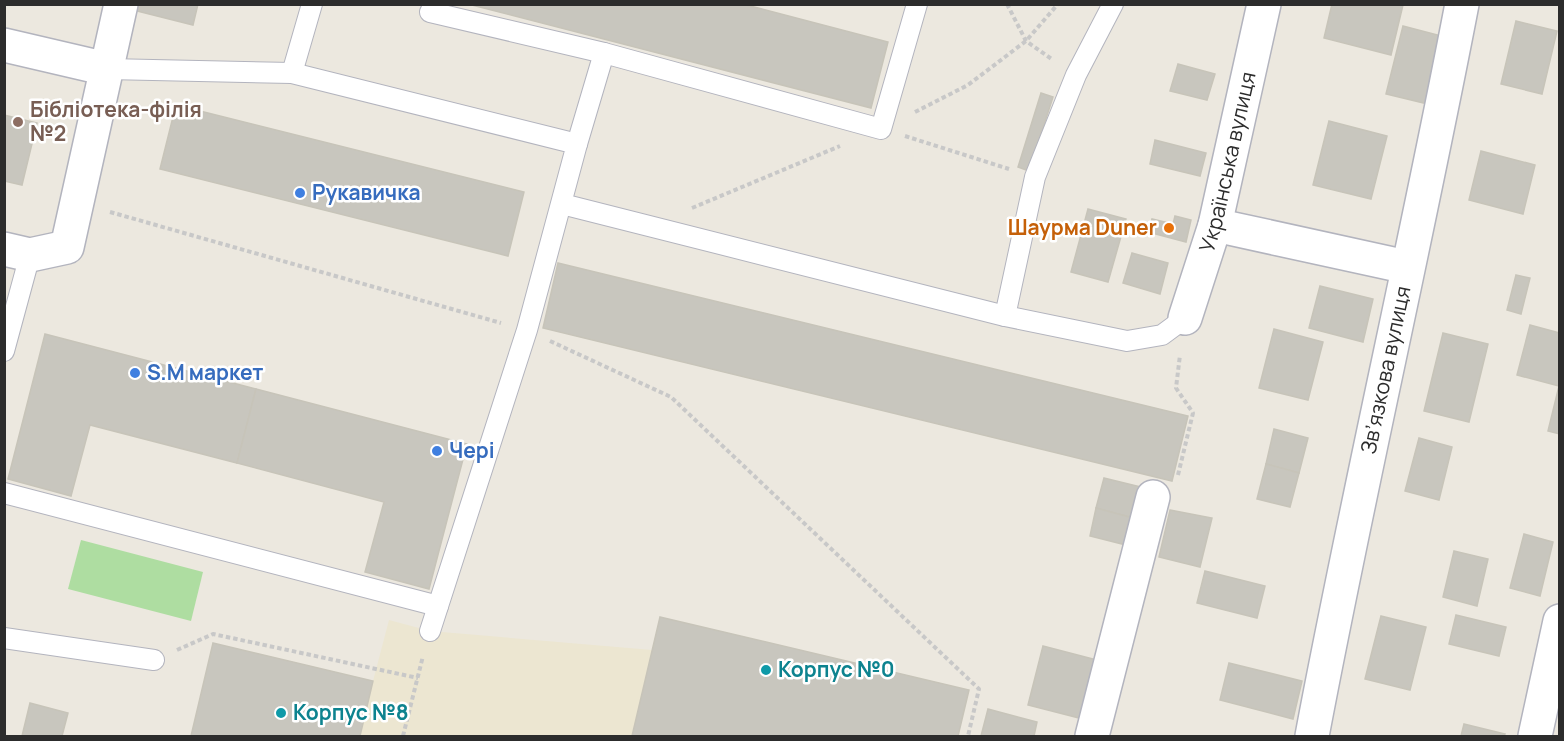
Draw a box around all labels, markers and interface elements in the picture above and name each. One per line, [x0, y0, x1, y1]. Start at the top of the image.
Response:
street label: Українська вулиця [1192, 69, 1262, 256]
place label: Бібліотека-філія №2 [30, 95, 202, 147]
marker: Бібліотека-філія №2 [11, 115, 25, 129]
place label: Рукавичка [312, 178, 421, 206]
marker: Рукавичка [293, 186, 307, 200]
place label: Шаурма Duner [1008, 213, 1157, 241]
marker: Шаурма Duner [1162, 221, 1176, 235]
street label: Звʼязкова вулиця [1354, 283, 1416, 456]
place label: S.M маркет [147, 358, 263, 386]
marker: S.M маркет [128, 366, 142, 380]
place label: Чері [449, 436, 495, 464]
marker: Чері [430, 444, 444, 458]
place label: Корпус №0 [778, 655, 895, 683]
marker: Корпус №0 [759, 663, 773, 677]
place label: Корпус №8 [293, 698, 409, 726]
marker: Корпус №8 [274, 706, 288, 720]

